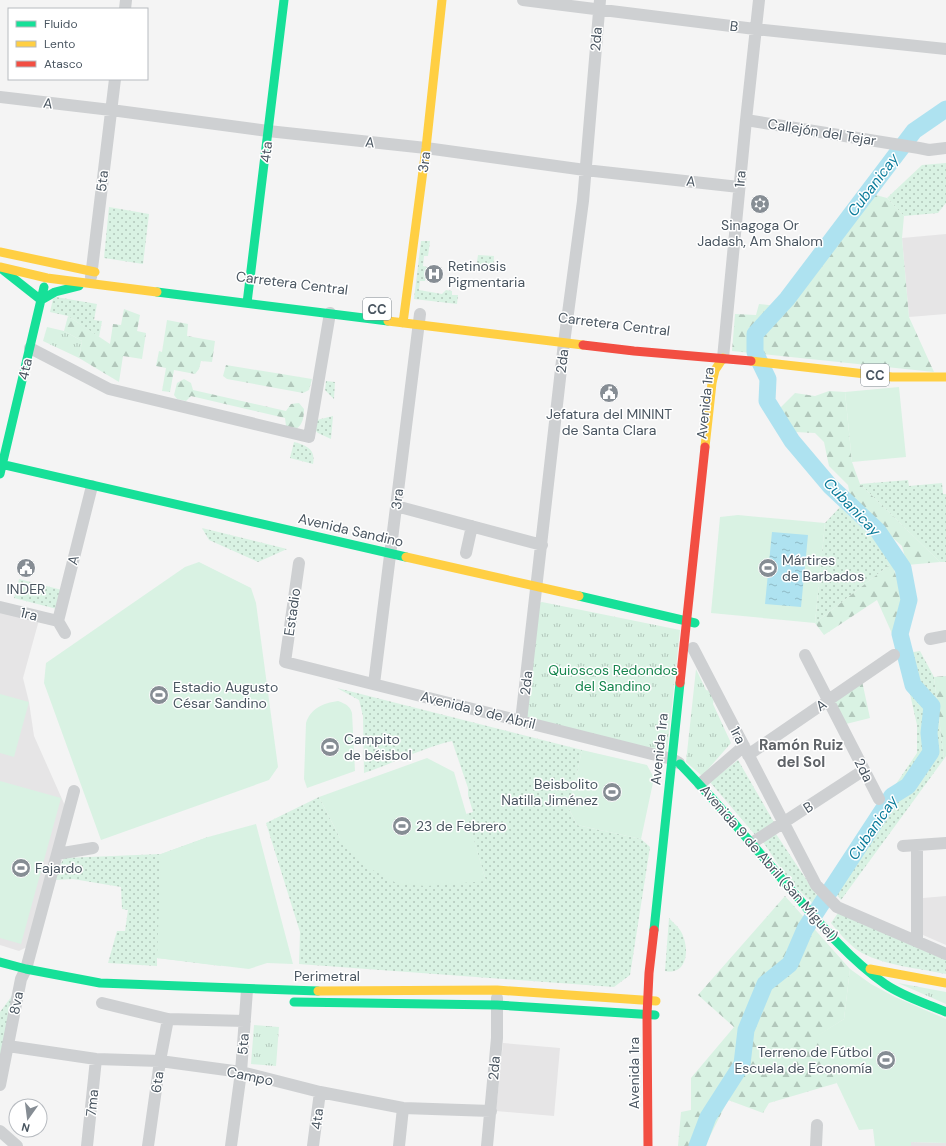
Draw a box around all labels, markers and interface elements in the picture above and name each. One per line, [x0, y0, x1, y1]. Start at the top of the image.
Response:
legend [8, 8, 148, 80]
text: Fluido [44, 16, 78, 32]
street label: B [729, 17, 739, 35]
street label: 2da [586, 26, 606, 52]
text: Lento [44, 36, 75, 52]
text: Atasco [44, 56, 83, 72]
street label: A [42, 94, 54, 112]
street label: Callejón del Tejar [766, 115, 878, 149]
street label: A [364, 133, 376, 151]
street label: 4ta [256, 140, 276, 164]
water label: Cubanicay [843, 149, 904, 221]
street label: 3ra [414, 150, 434, 174]
street label: 5ta [92, 169, 112, 193]
street label: 1ra [730, 170, 750, 188]
street label: A [685, 172, 697, 190]
synagogue icon: Sinagoga Or Jadash, Am Shalom [749, 193, 771, 215]
place label: Sinagoga Or Jadash, Am Shalom [697, 216, 823, 250]
place label: Retinosis Pigmentaria [448, 257, 525, 291]
hospital icon: Retinosis Pigmentaria [423, 263, 445, 285]
street label: Carretera Central [235, 267, 349, 299]
road number: CC [363, 298, 391, 320]
street label: Carretera Central [557, 308, 671, 340]
street label: 2da [552, 348, 572, 374]
street label: 4ta [14, 356, 36, 382]
road number: CC [861, 364, 889, 386]
street label: Avenida 1ra [692, 366, 718, 440]
public building icon: Jefatura del MININT de Santa Clara [598, 382, 620, 404]
place label: Jefatura del MININT de Santa Clara [546, 405, 672, 439]
water label: Cubanicay [819, 473, 885, 541]
street label: 3ra [387, 487, 407, 511]
street label: Avenida Sandino [297, 509, 405, 551]
place label: Mártires de Barbados [782, 551, 864, 585]
street label: A [63, 553, 83, 567]
public building icon: INDER [15, 557, 37, 579]
sports icon: Mártires de Barbados [757, 557, 779, 579]
place label: INDER [7, 580, 45, 598]
street label: Estadio [280, 587, 304, 637]
street label: 1ra [18, 603, 40, 625]
park label: Quioscos Redondos del Sandino [548, 661, 678, 695]
street label: 2da [516, 670, 536, 696]
place label: Estadio Augusto César Sandino [173, 678, 278, 712]
sports icon: Estadio Augusto César Sandino [148, 684, 170, 706]
street label: Avenida 9 de Abril [419, 687, 537, 733]
street label: A [812, 695, 830, 715]
street label: Avenida 1ra [646, 712, 672, 786]
street label: 1ra [726, 723, 750, 747]
place label: Campito de béisbol [344, 730, 412, 764]
district label: Ramón Ruiz del Sol [759, 735, 843, 772]
sports icon: Campito de béisbol [319, 736, 341, 758]
street label: 2da [850, 755, 878, 785]
place label: Beisbolito Natilla Jiménez [501, 775, 598, 809]
sports icon: Beisbolito Natilla Jiménez [601, 781, 623, 803]
street label: Avenida 9 de Abril (San Miguel) [696, 781, 842, 945]
water label: Cubanicay [844, 791, 903, 864]
street label: B [800, 797, 816, 817]
sports icon: 23 de Febrero [391, 815, 413, 837]
place label: 23 de Febrero [416, 817, 507, 835]
sports icon: Fajardo [10, 857, 32, 879]
place label: Fajardo [35, 859, 83, 877]
street label: Perimetral [294, 967, 360, 985]
street label: 8va [5, 990, 27, 1016]
street label: 5ta [233, 1033, 253, 1055]
street label: Avenida 1ra [625, 1037, 643, 1109]
place label: Terreno de Fútbol Escuela de Economía [734, 1043, 872, 1077]
sports icon: Terreno de Fútbol Escuela de Economía [875, 1049, 897, 1071]
street label: 2da [484, 1055, 504, 1081]
street label: Campo [225, 1062, 275, 1090]
street label: 6ta [147, 1070, 167, 1094]
street label: 7ma [82, 1089, 102, 1117]
north arrow [8, 1098, 48, 1138]
street label: 4ta [307, 1107, 327, 1131]
text: N [20, 1120, 31, 1135]

